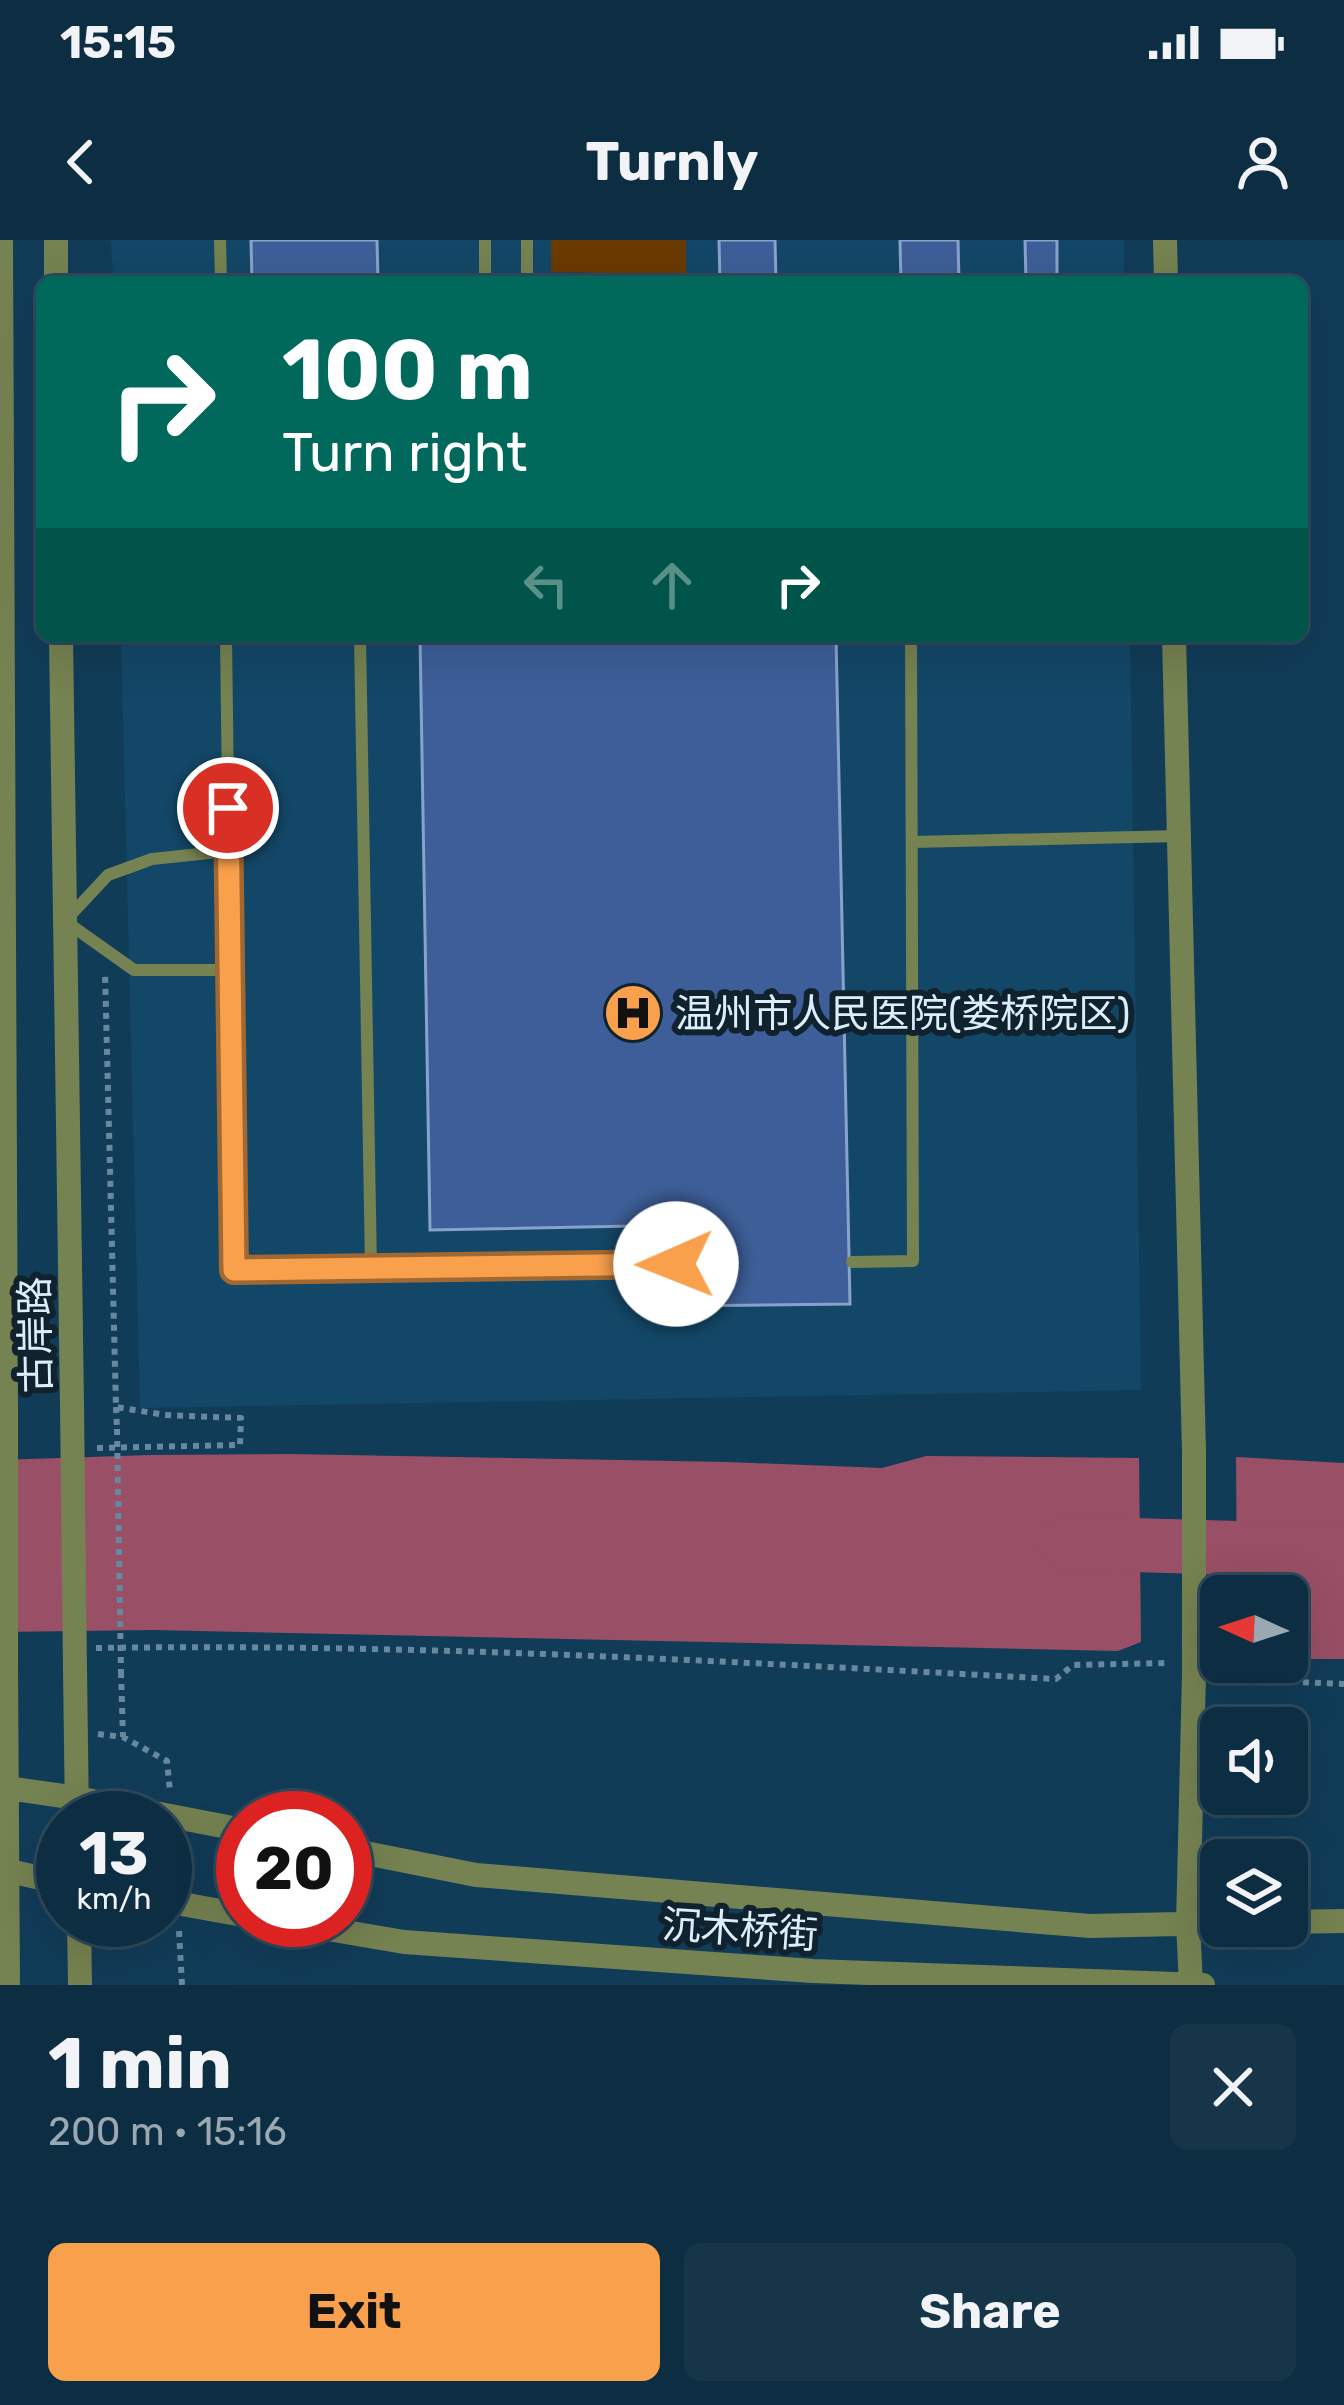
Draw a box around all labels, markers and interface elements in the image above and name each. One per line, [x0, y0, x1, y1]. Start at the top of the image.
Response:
text: 15:15 [60, 16, 176, 69]
icon: back [48, 129, 114, 195]
icon: person [1230, 129, 1296, 195]
text: Turnly [586, 130, 758, 194]
text: 100 m [282, 320, 533, 420]
icon: right [84, 324, 240, 480]
text: Turn right [282, 421, 527, 485]
icon: left [513, 552, 579, 618]
icon: ahead [639, 552, 705, 618]
icon: right [765, 552, 831, 618]
pin [177, 757, 279, 859]
icon: arrive [195, 775, 261, 841]
hospital icon: 温州市人民医院(娄桥院区) [602, 982, 664, 1044]
place label: 温州市人民医院(娄桥院区) [675, 991, 1130, 1037]
position arrow [613, 1201, 739, 1327]
street label: 古岸路 [12, 1276, 60, 1394]
north arrow [1200, 1575, 1308, 1683]
map controls [1200, 1575, 1308, 1947]
button: sound [1200, 1707, 1308, 1815]
speed limit sign: 20 [216, 1791, 372, 1947]
text: 13 [79, 1818, 149, 1889]
button: layers [1200, 1839, 1308, 1947]
text: km/h [77, 1881, 151, 1917]
street label: 沉木桥街 [661, 1902, 819, 1958]
text: 1 min [48, 2021, 232, 2106]
button: close [1170, 2024, 1296, 2150]
text: 200 m · 15:16 [48, 2109, 287, 2155]
button: Exit [48, 2243, 660, 2381]
button: Share [684, 2243, 1296, 2381]

